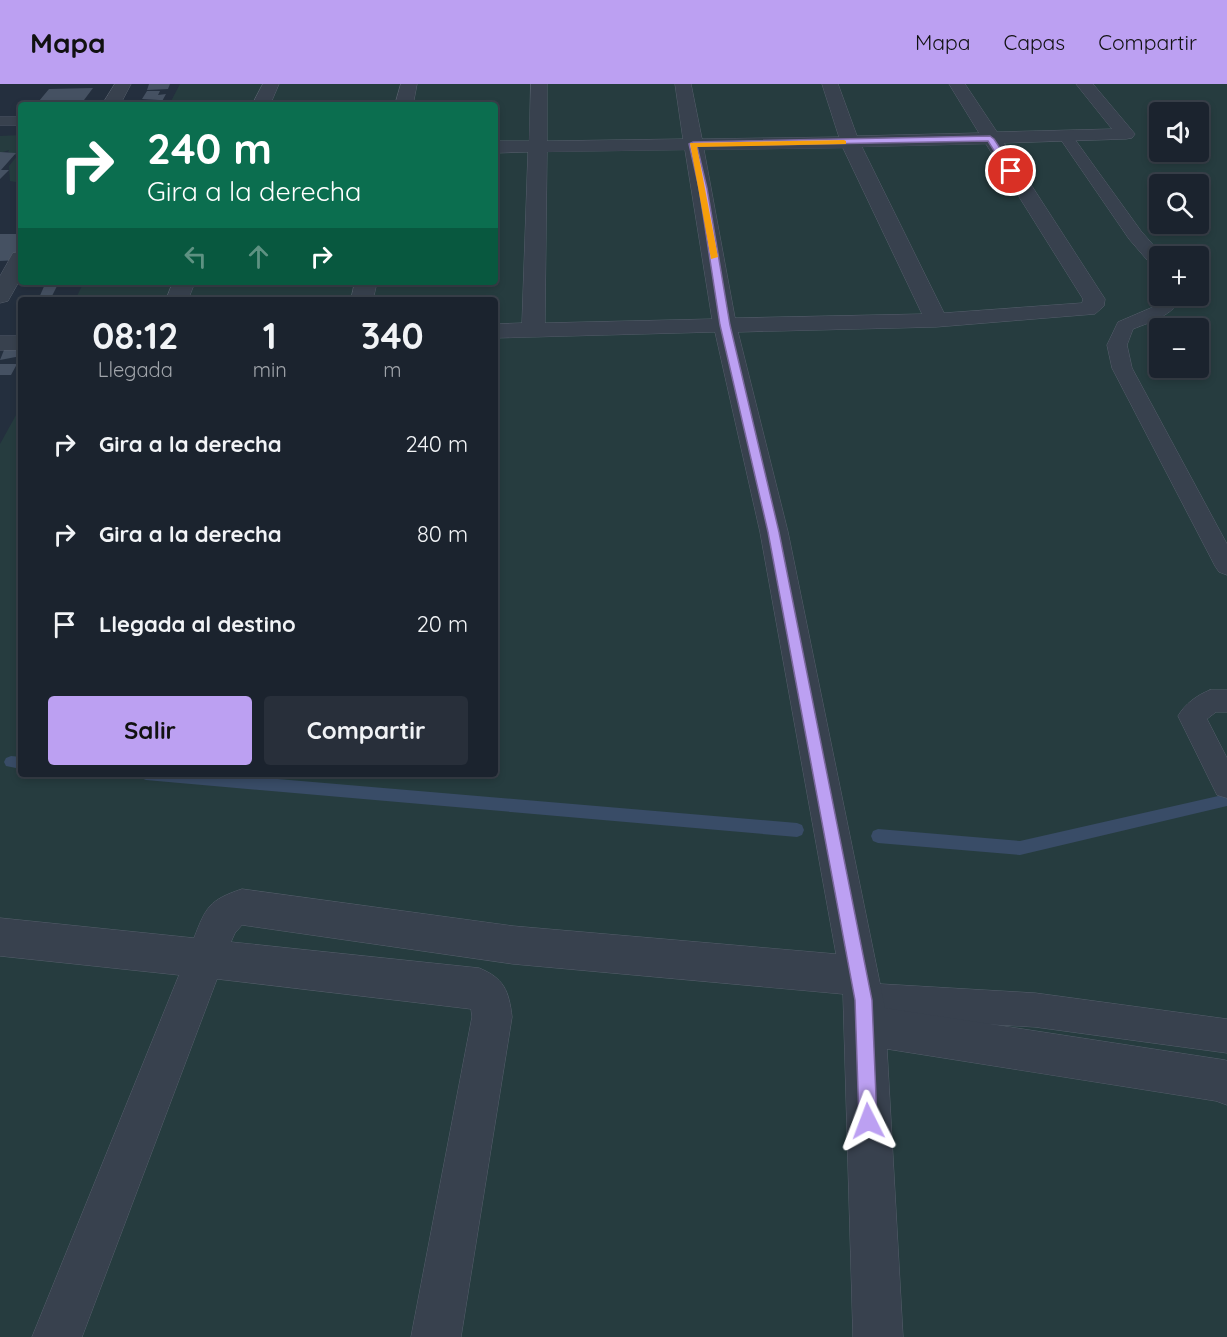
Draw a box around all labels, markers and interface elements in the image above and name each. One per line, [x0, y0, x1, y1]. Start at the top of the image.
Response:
text: Mapa [30, 25, 106, 60]
text: Mapa [915, 29, 970, 55]
text: Capas [1003, 29, 1065, 55]
text: Compartir [1098, 29, 1197, 55]
map controls [1149, 102, 1209, 378]
button: sound [1149, 102, 1209, 162]
text: 240 m [147, 122, 272, 175]
icon: right [48, 126, 126, 204]
pin [985, 145, 1036, 196]
icon: arrive [994, 154, 1027, 187]
text: Gira a la derecha [147, 174, 361, 208]
button: search [1149, 174, 1209, 234]
icon: left [179, 240, 212, 273]
icon: ahead [242, 240, 275, 273]
icon: right [305, 240, 338, 273]
button: + [1149, 246, 1209, 306]
text: 08:12 [92, 313, 178, 358]
text: 1 [263, 313, 277, 358]
text: 340 [361, 313, 424, 358]
button: − [1149, 318, 1209, 378]
text: Llegada [98, 357, 173, 382]
text: min [253, 357, 287, 382]
text: m [383, 357, 402, 382]
icon: right [48, 428, 81, 461]
text: Gira a la derecha [99, 430, 282, 458]
text: 240 m [405, 430, 468, 458]
icon: right [48, 518, 81, 551]
text: Gira a la derecha [99, 520, 282, 548]
text: 80 m [417, 520, 468, 548]
icon: arrive [48, 608, 81, 641]
text: Llegada al destino [99, 610, 296, 638]
text: 20 m [417, 610, 468, 638]
button: Salir [48, 696, 252, 765]
button: Compartir [264, 696, 468, 765]
position arrow [836, 1089, 900, 1153]

